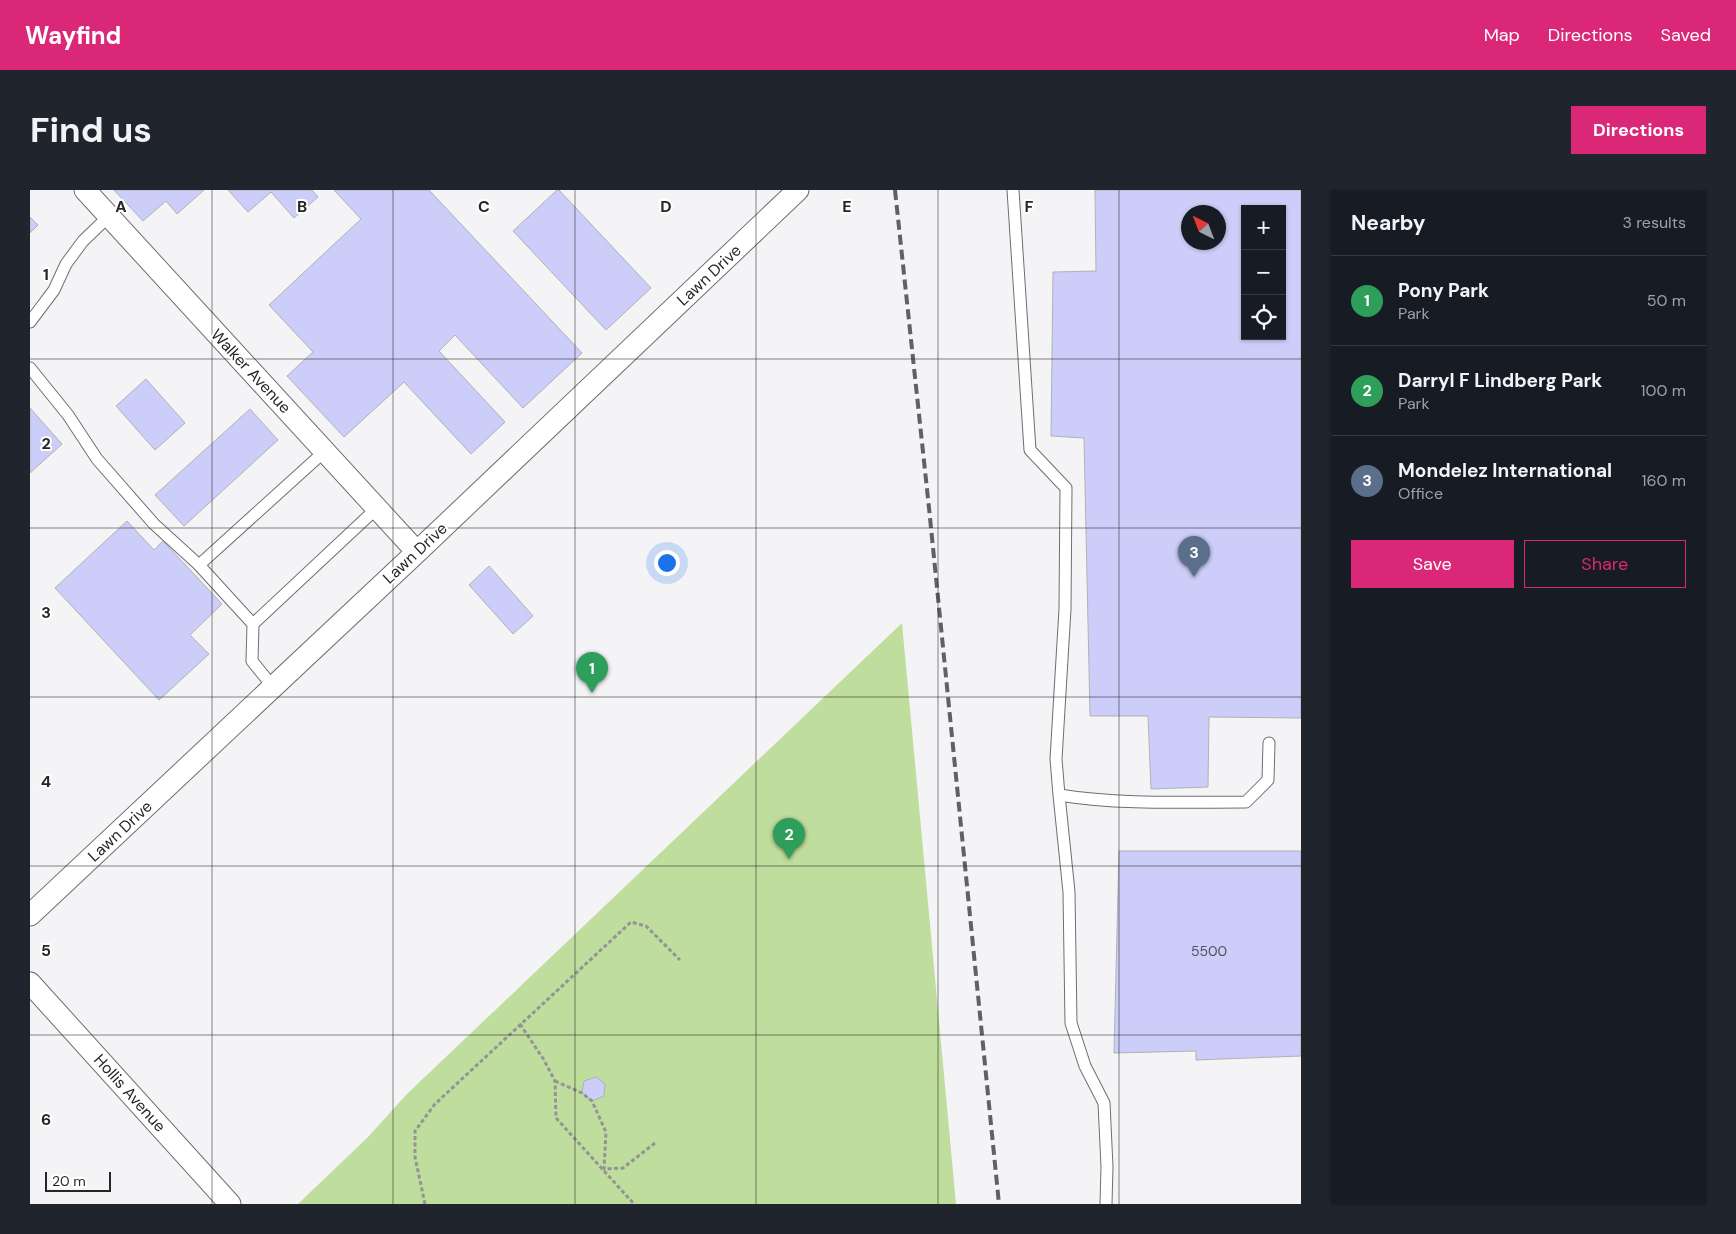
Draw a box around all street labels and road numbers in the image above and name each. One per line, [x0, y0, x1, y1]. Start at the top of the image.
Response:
street label: Lawn Drive [672, 240, 746, 310]
street label: Walker Avenue [206, 324, 296, 418]
street label: Lawn Drive [378, 518, 452, 588]
street label: Lawn Drive [83, 796, 157, 866]
street label: Hollis Avenue [89, 1050, 171, 1136]

